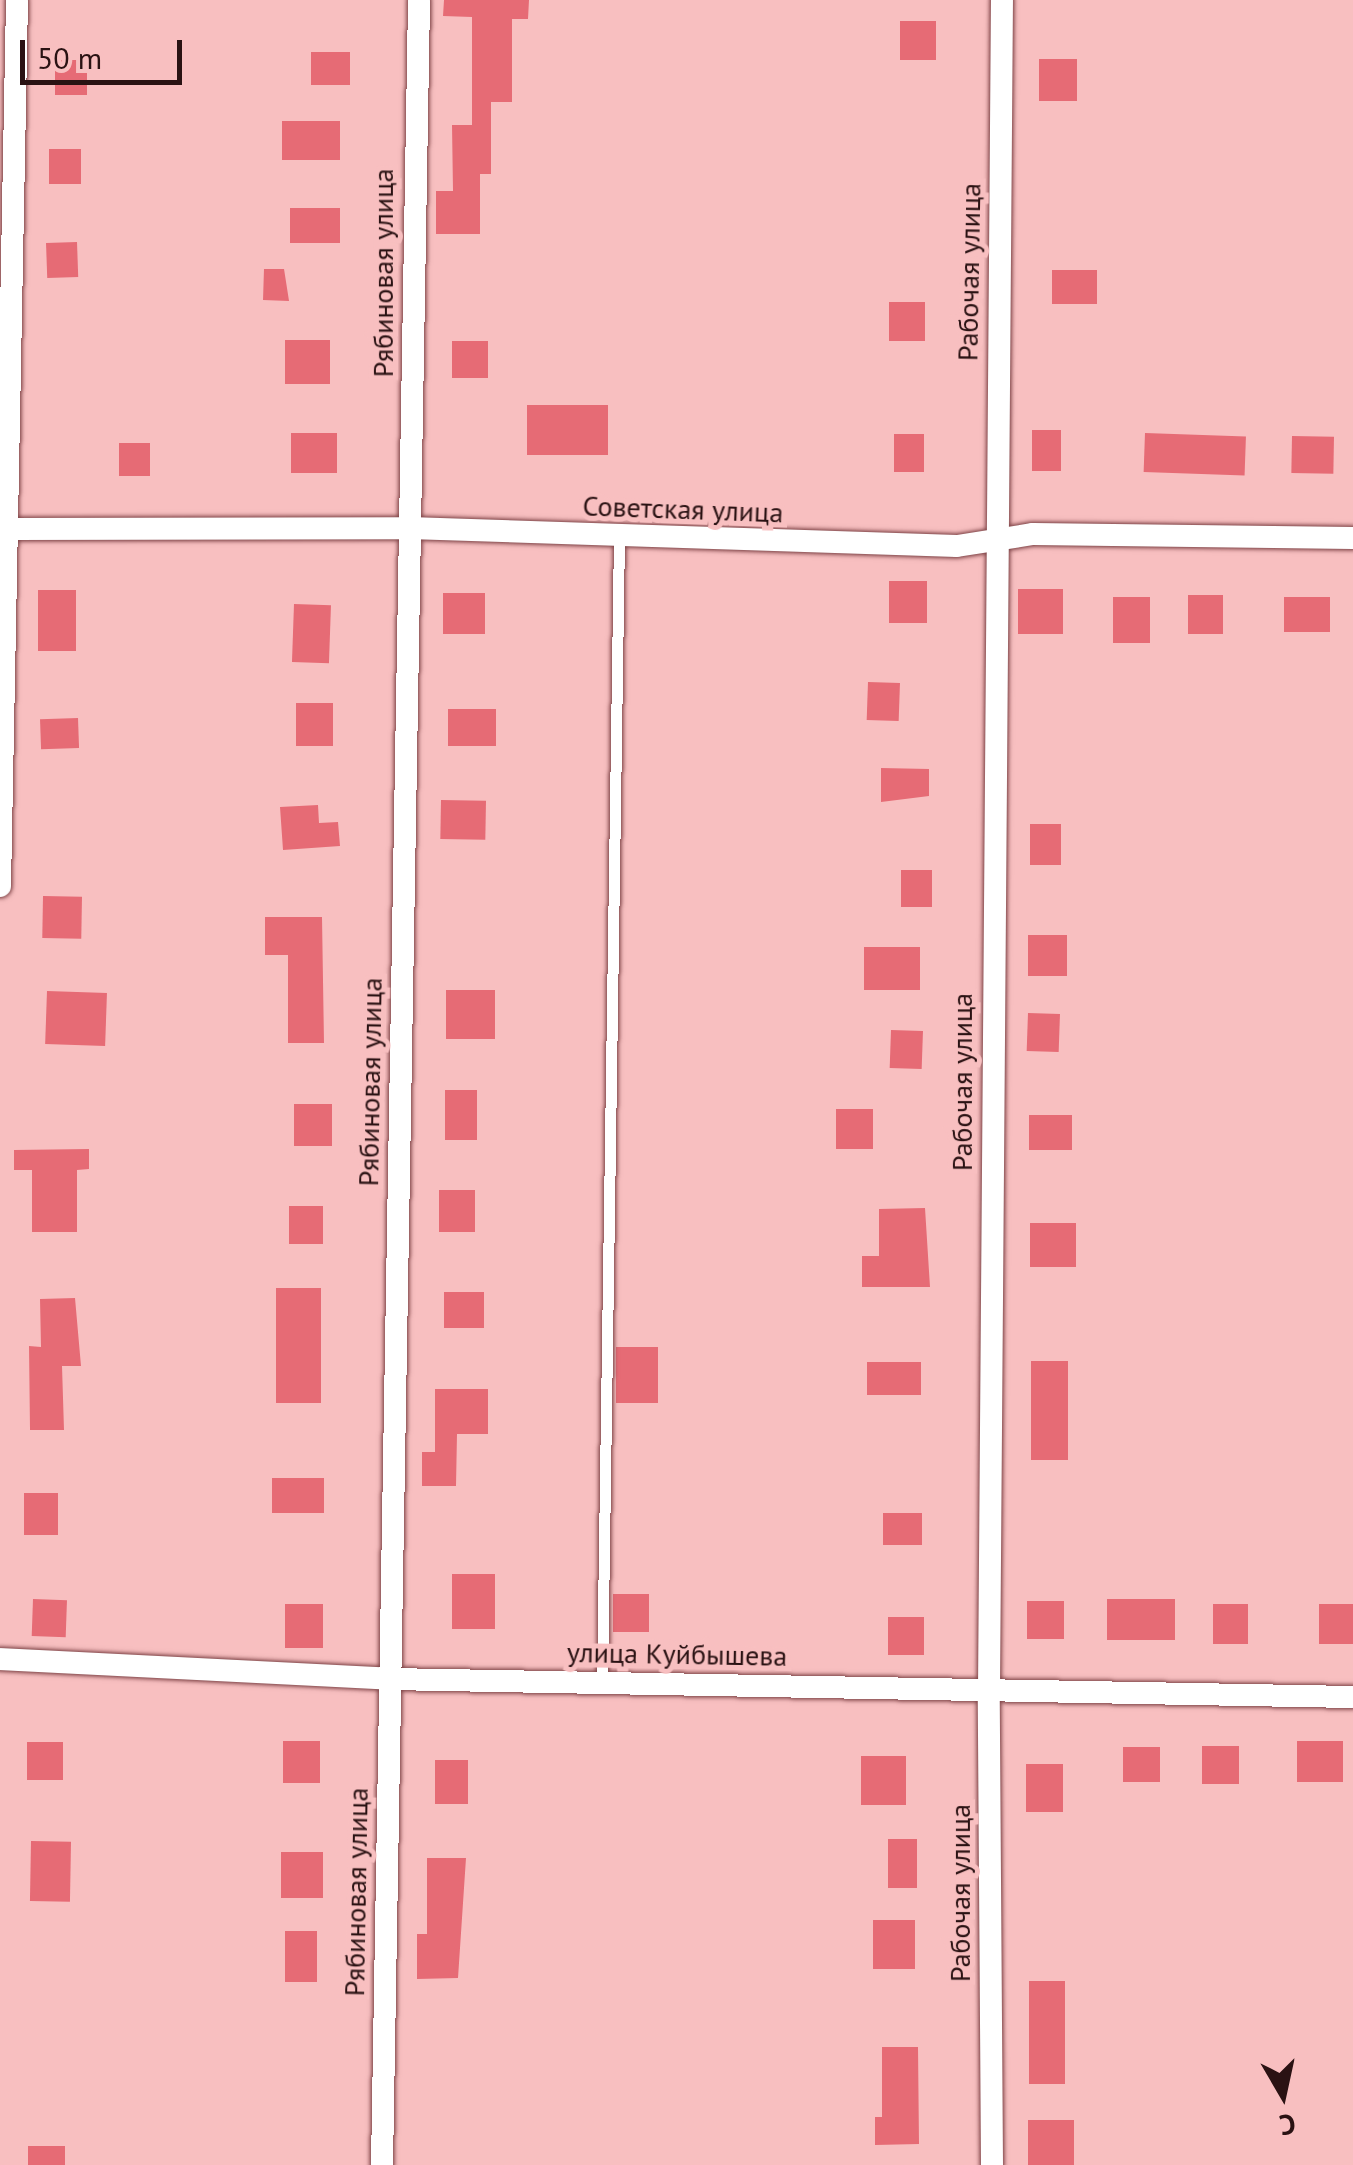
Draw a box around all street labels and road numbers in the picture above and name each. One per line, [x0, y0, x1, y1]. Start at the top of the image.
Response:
street label: Рябиновая улица [366, 169, 400, 377]
street label: Рабочая улица [951, 183, 987, 361]
street label: Советская улица [582, 489, 784, 529]
street label: Рябиновая улица [351, 977, 389, 1187]
street label: Рабочая улица [945, 993, 979, 1171]
street label: улица Куйбышева [567, 1635, 787, 1673]
street label: Рябиновая улица [337, 1787, 375, 1997]
street label: Рабочая улица [943, 1804, 977, 1982]

